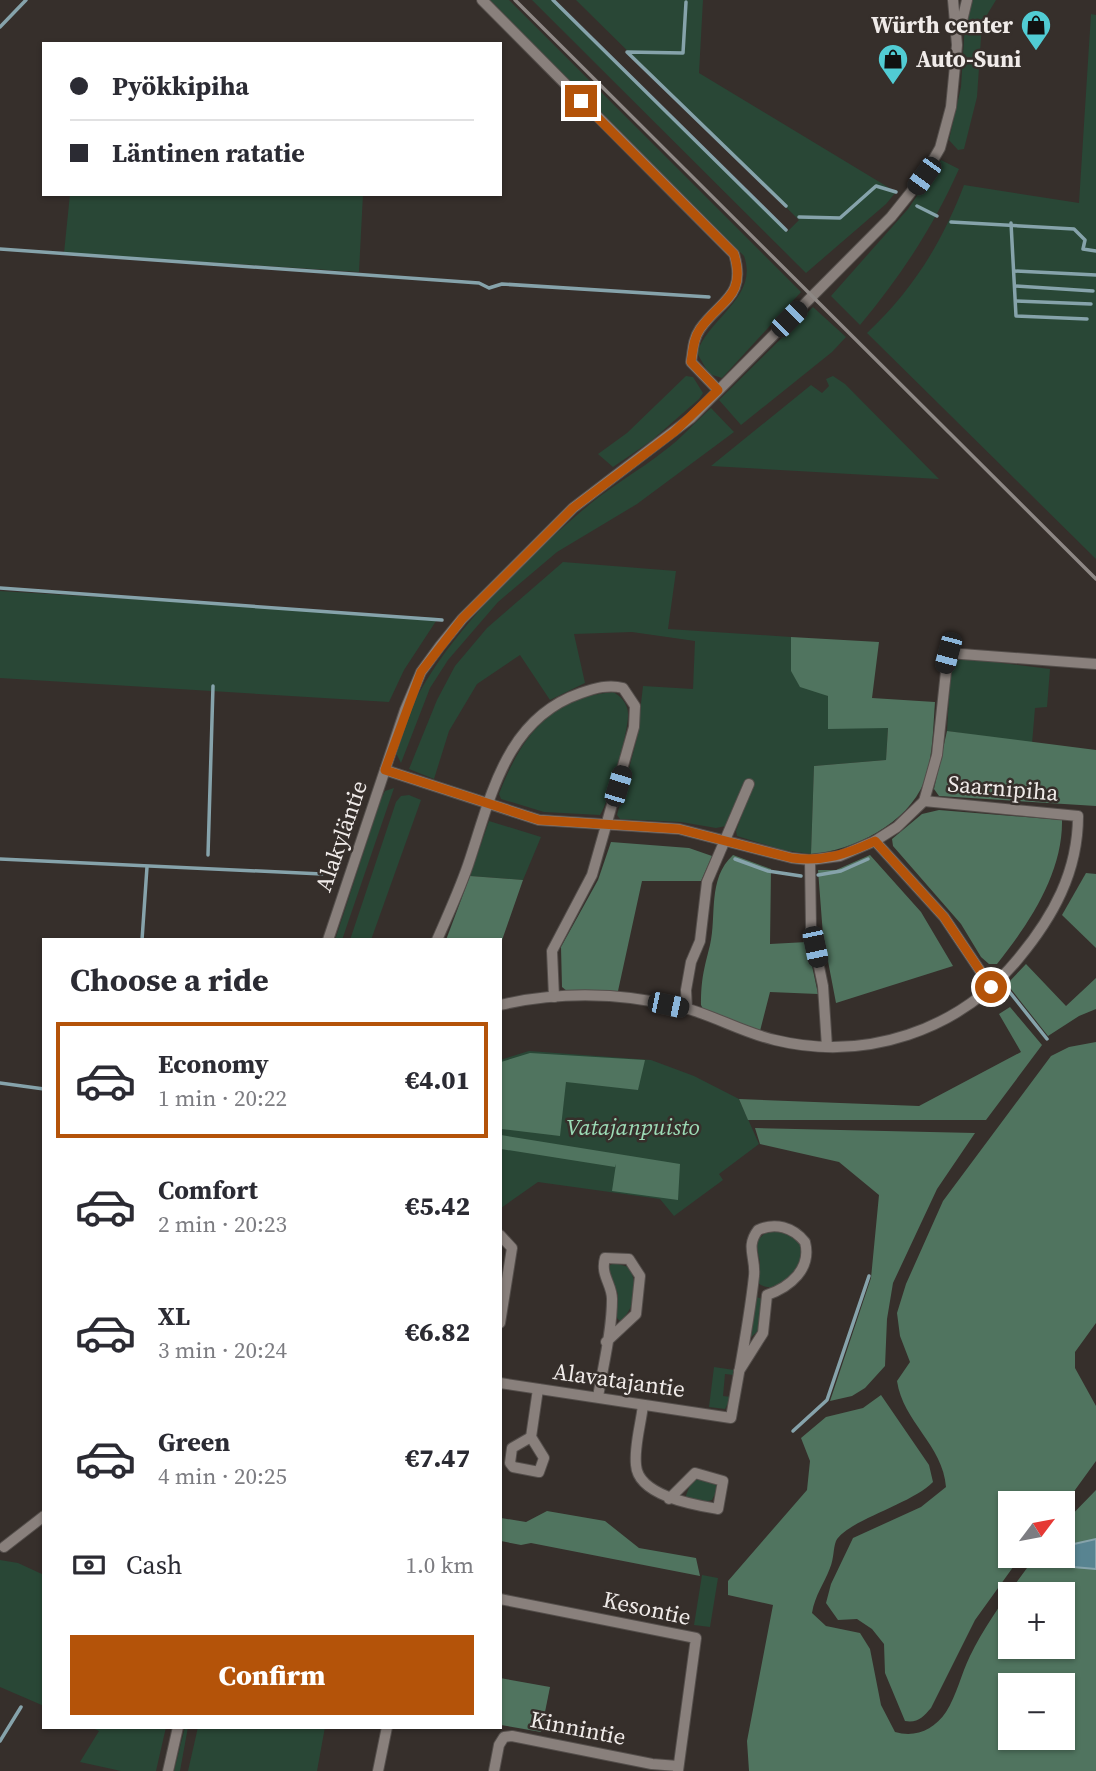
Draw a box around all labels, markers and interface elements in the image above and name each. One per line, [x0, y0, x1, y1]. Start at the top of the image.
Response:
shop icon: Würth center [1019, 8, 1053, 52]
place label: Würth center [871, 9, 1013, 41]
shop icon: Auto-Suni [876, 42, 910, 86]
place label: Auto-Suni [916, 43, 1021, 75]
text: Pyökkipiha [112, 68, 249, 104]
route end [565, 85, 597, 117]
text: Läntinen ratatie [112, 135, 305, 171]
car [904, 153, 945, 199]
car [767, 297, 812, 341]
car [933, 630, 964, 676]
car [602, 763, 635, 809]
street label: Saarnipiha [946, 767, 1060, 809]
street label: Alakyläntie [307, 776, 375, 896]
car [801, 924, 830, 970]
text: Choose a ride [70, 958, 269, 1002]
route start [975, 971, 1007, 1003]
car [646, 990, 691, 1020]
text: Economy [158, 1046, 269, 1082]
icon: car [74, 1049, 137, 1112]
text: €4.01 [405, 1062, 470, 1098]
text: 1 min · 20:22 [158, 1082, 287, 1114]
park label: Vatajanpuisto [566, 1111, 700, 1143]
text: Comfort [158, 1172, 258, 1208]
icon: car [74, 1175, 137, 1238]
text: €5.42 [405, 1188, 470, 1224]
text: 2 min · 20:23 [158, 1208, 287, 1240]
text: XL [158, 1298, 190, 1334]
icon: car [74, 1301, 137, 1364]
text: €6.82 [405, 1314, 470, 1350]
text: 3 min · 20:24 [158, 1334, 287, 1366]
street label: Alavatajantie [551, 1355, 687, 1405]
text: Green [158, 1424, 230, 1460]
icon: car [74, 1427, 137, 1490]
text: €7.47 [405, 1440, 470, 1476]
text: 4 min · 20:25 [158, 1460, 287, 1492]
north arrow [998, 1491, 1074, 1568]
map controls [998, 1491, 1075, 1750]
icon: cash [70, 1546, 108, 1584]
text: Cash [126, 1547, 182, 1583]
text: 1.0 km [405, 1549, 474, 1581]
button: + [998, 1582, 1075, 1659]
street label: Kesontie [600, 1583, 694, 1633]
button: Confirm [70, 1635, 474, 1715]
button: − [998, 1673, 1075, 1750]
street label: Kinnintie [527, 1703, 629, 1753]

